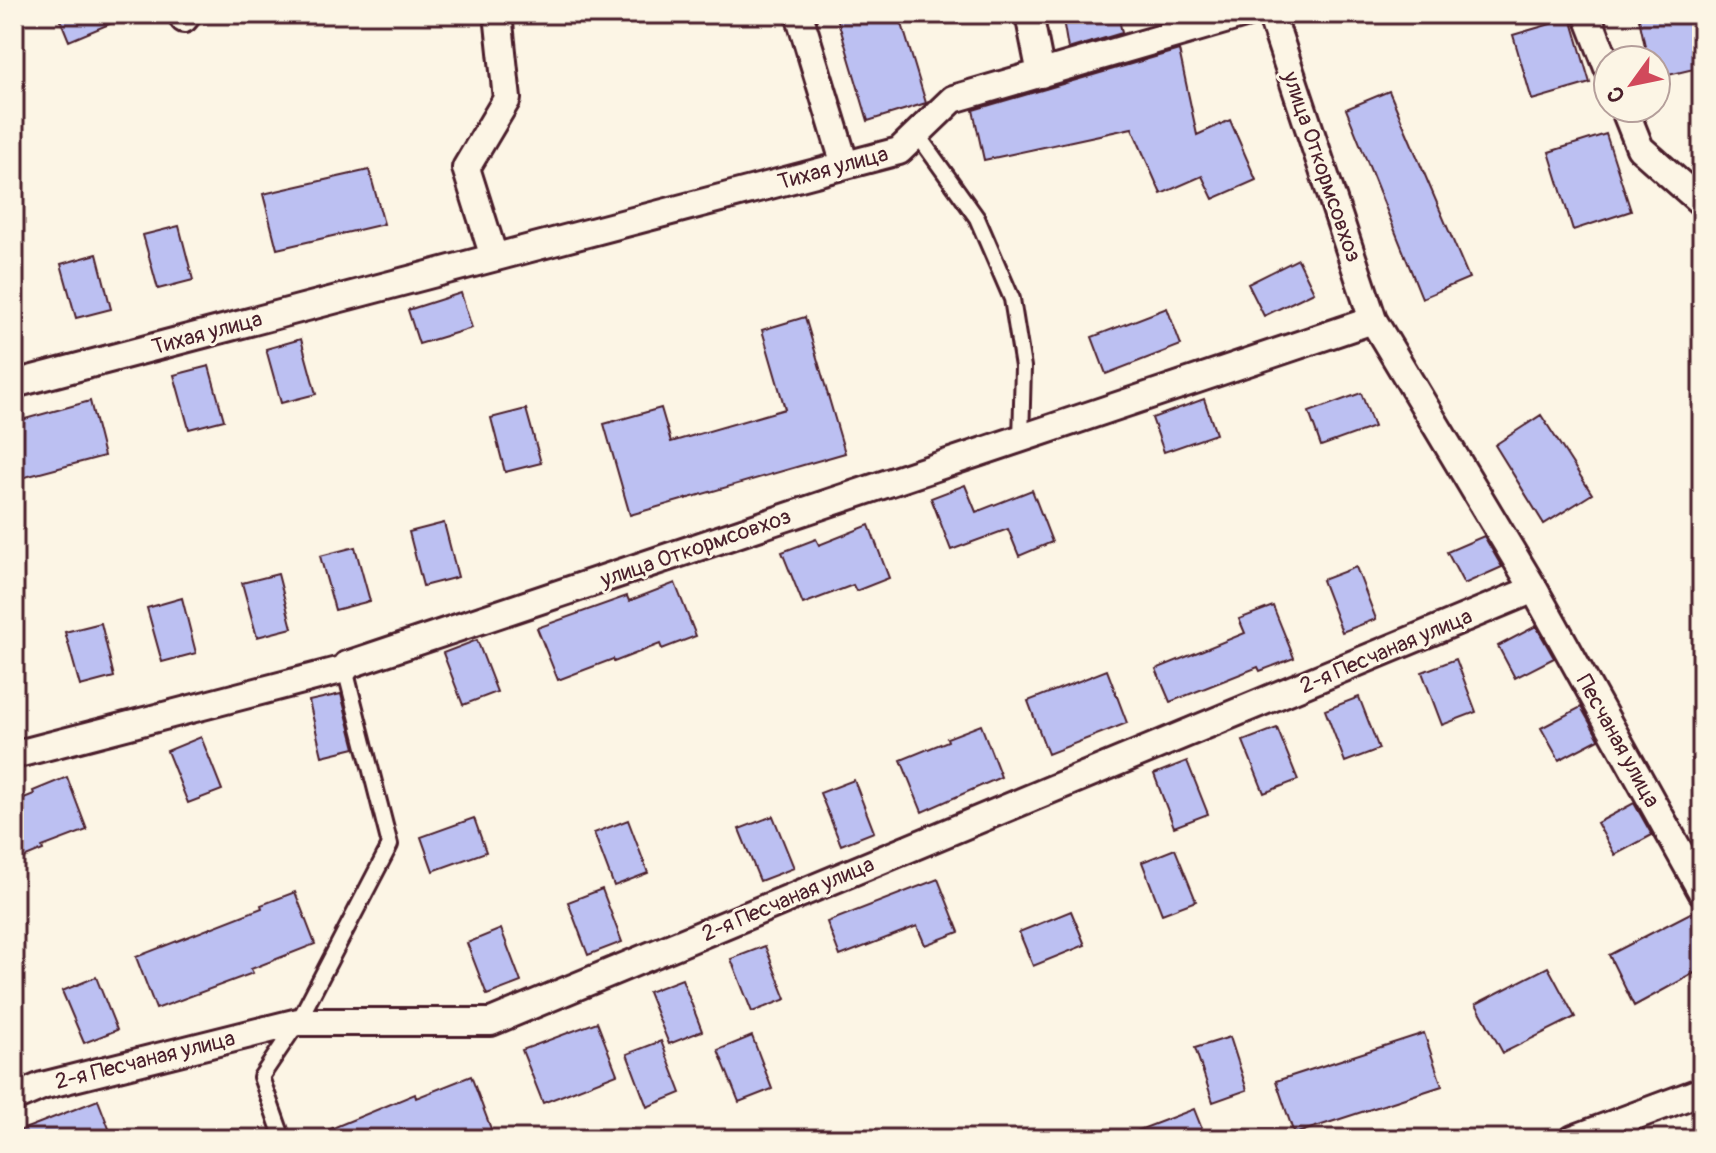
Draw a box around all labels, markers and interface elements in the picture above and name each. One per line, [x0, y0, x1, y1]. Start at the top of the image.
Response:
north arrow [1592, 44, 1672, 124]
street label: улица Откормсовхоз [1276, 67, 1368, 266]
text: С [1600, 81, 1632, 108]
street label: Тихая улица [775, 140, 891, 196]
street label: Тихая улица [149, 305, 265, 361]
street label: улица Откормсовхоз [596, 502, 795, 594]
street label: 2-я Песчаная улица [1296, 602, 1476, 700]
street label: Песчаная улица [1570, 670, 1666, 812]
street label: 2-я Песчаная улица [698, 850, 878, 948]
street label: 2-я Песчаная улица [52, 1024, 238, 1096]

